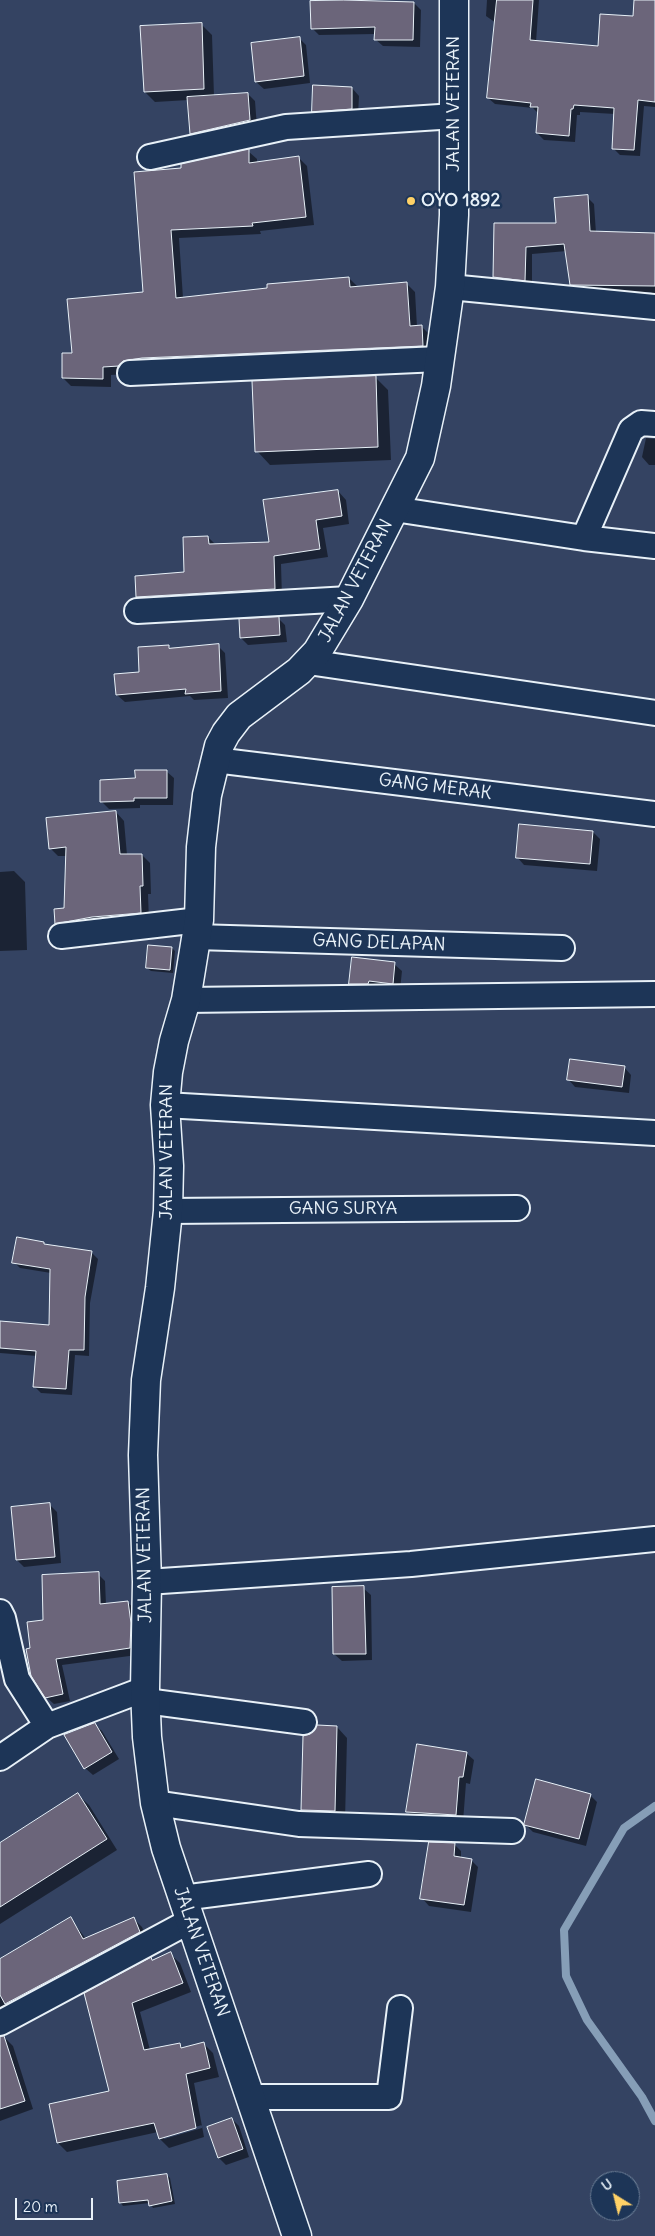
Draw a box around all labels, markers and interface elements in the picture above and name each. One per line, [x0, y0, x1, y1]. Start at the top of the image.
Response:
street label: JALAN VETERAN [443, 36, 465, 172]
place label: OYO 1892 [421, 190, 500, 212]
marker: OYO 1892 [405, 195, 417, 207]
street label: JALAN VETERAN [314, 516, 398, 646]
street label: GANG MERAK [377, 769, 493, 805]
street label: GANG DELAPAN [312, 930, 446, 956]
street label: JALAN VETERAN [156, 1084, 178, 1220]
street label: GANG SURYA [289, 1198, 397, 1220]
street label: JALAN VETERAN [133, 1487, 157, 1623]
street label: JALAN VETERAN [169, 1884, 233, 2020]
north arrow [590, 2171, 640, 2221]
text: U [598, 2175, 616, 2195]
scale bar [18, 2188, 95, 2220]
text: 20 m [23, 2197, 58, 2216]

